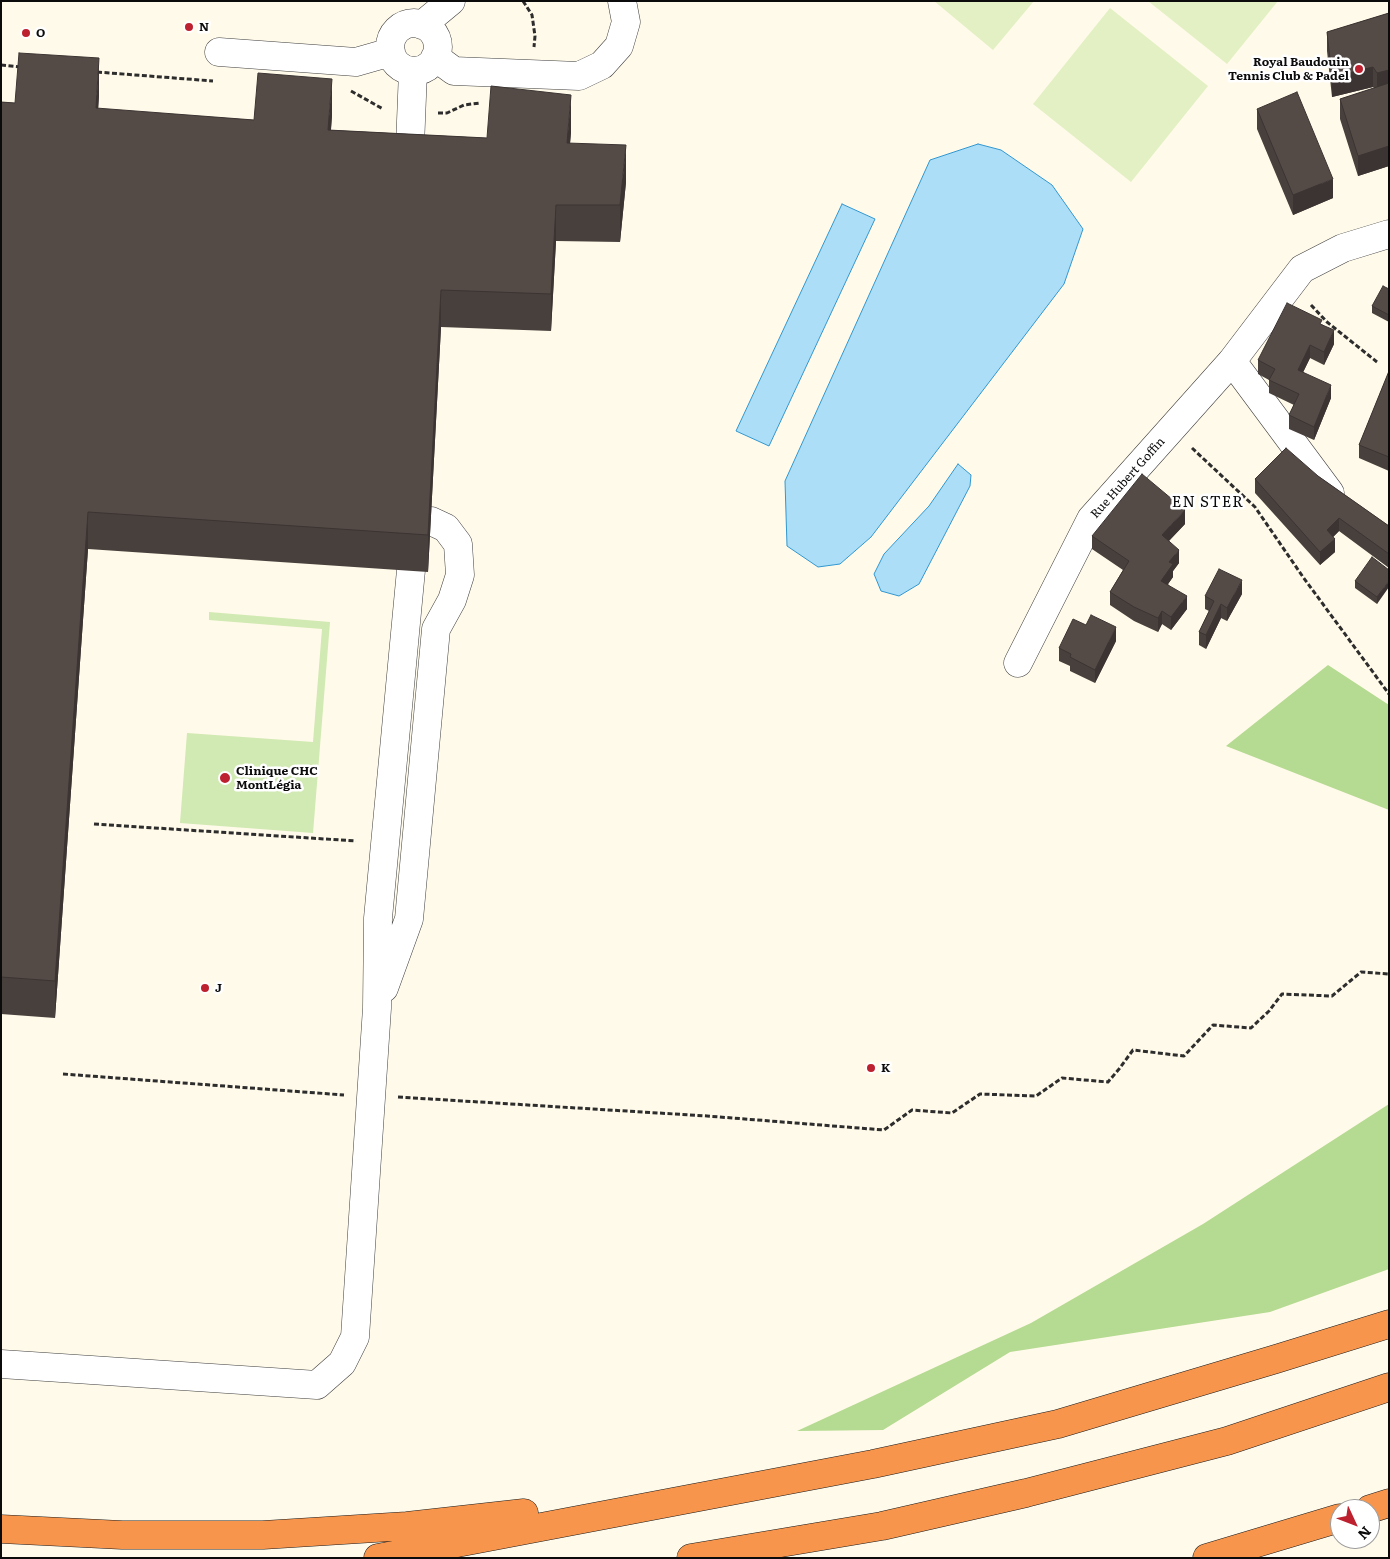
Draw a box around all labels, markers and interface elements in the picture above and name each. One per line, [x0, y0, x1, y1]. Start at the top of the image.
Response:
place label: N [199, 20, 209, 34]
marker: N [183, 21, 195, 33]
place label: O [36, 26, 45, 40]
marker: O [20, 27, 32, 39]
place label: Royal Baudouin Tennis Club & Padel [1228, 55, 1349, 83]
marker: Royal Baudouin Tennis Club & Padel [1353, 63, 1365, 75]
street label: Rue Hubert Goffin [1088, 435, 1168, 521]
district label: EN STER [1171, 494, 1245, 512]
place label: Clinique CHC MontLégia [236, 764, 318, 792]
marker: Clinique CHC MontLégia [218, 771, 232, 785]
place label: J [215, 981, 222, 995]
marker: J [199, 982, 211, 994]
place label: K [881, 1061, 890, 1075]
marker: K [865, 1062, 877, 1074]
north arrow [1330, 1499, 1380, 1549]
text: N [1354, 1522, 1377, 1545]

